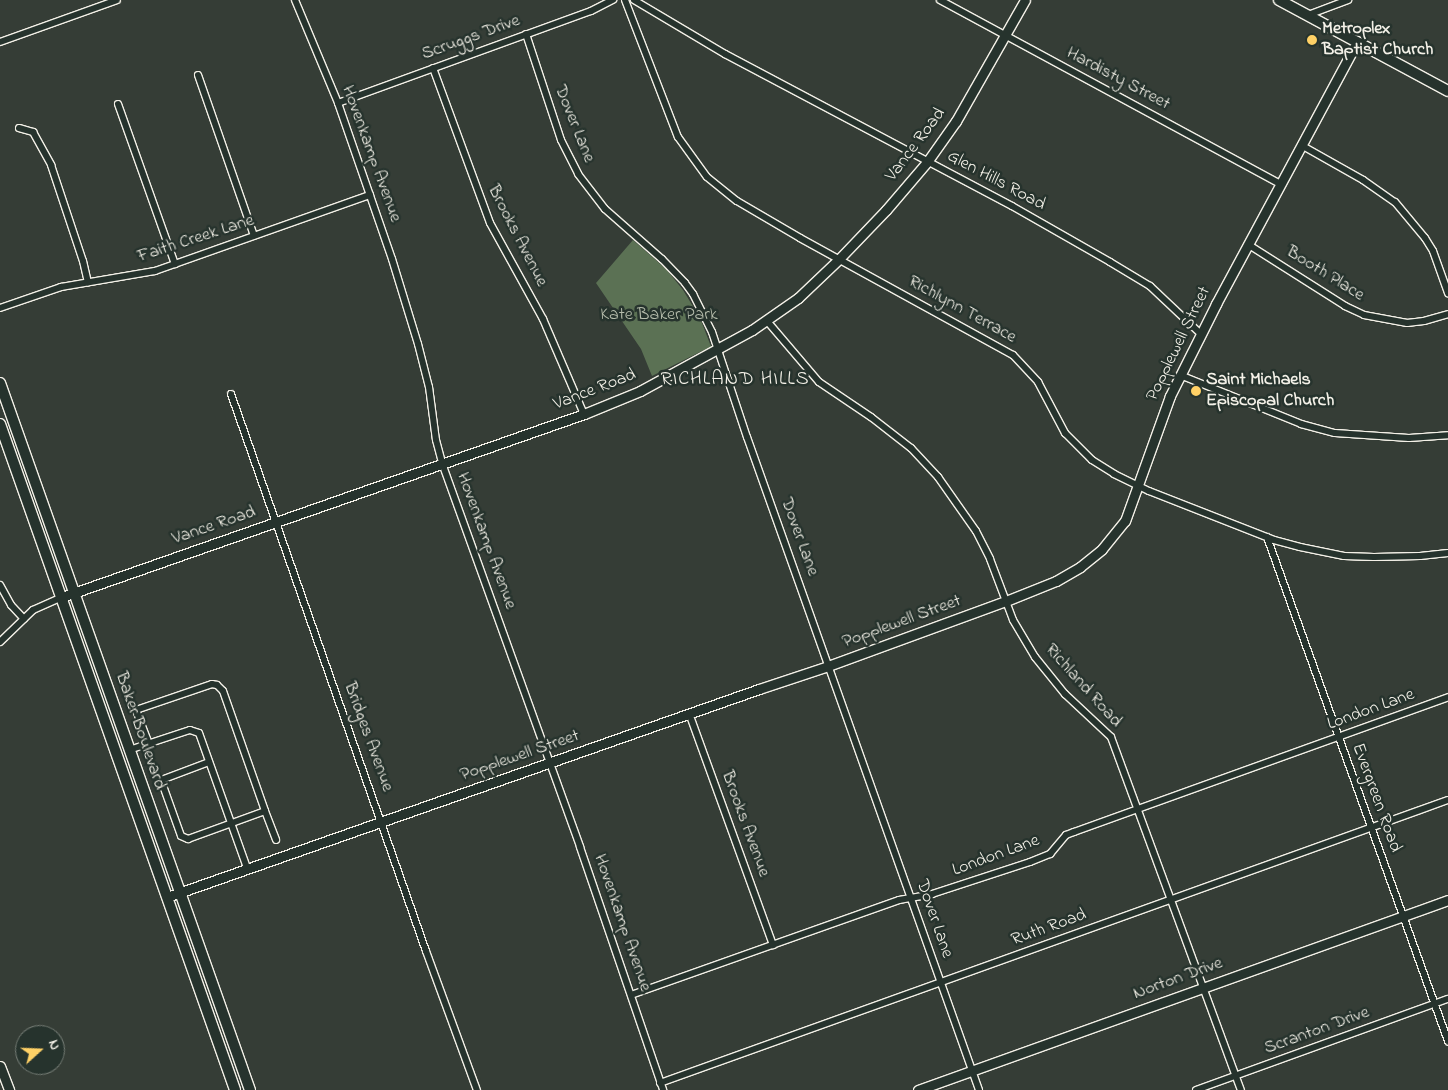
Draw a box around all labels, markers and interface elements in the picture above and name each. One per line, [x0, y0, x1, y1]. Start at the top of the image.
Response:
street label: Scruggs Drive [419, 10, 523, 66]
place label: Metroplex Baptist Church [1322, 19, 1433, 62]
marker: Metroplex Baptist Church [1306, 34, 1318, 46]
street label: Hardisty Street [1063, 43, 1173, 115]
street label: Dover Lane [549, 82, 599, 166]
street label: Hovenkamp Avenue [336, 83, 406, 225]
street label: Vance Road [881, 104, 951, 186]
street label: Glen Hills Road [943, 146, 1049, 216]
street label: Brooks Avenue [482, 182, 552, 290]
street label: Faith Creek Lane [135, 210, 257, 268]
street label: Booth Place [1282, 242, 1368, 306]
street label: Richlynn Terrace [904, 271, 1020, 349]
street label: Popplewell Street [1142, 283, 1216, 405]
park label: Kate Baker Park [600, 304, 718, 326]
street label: Vance Road [551, 364, 639, 416]
district label: RICHLAND HILLS [659, 367, 811, 391]
place label: Saint Michaels Episcopal Church [1206, 370, 1334, 412]
marker: Saint Michaels Episcopal Church [1190, 385, 1202, 397]
street label: Hovenkamp Avenue [451, 470, 521, 612]
street label: Dover Lane [775, 495, 823, 579]
street label: Vance Road [169, 502, 259, 550]
street label: Popplewell Street [840, 591, 964, 653]
street label: Richland Road [1040, 640, 1126, 732]
street label: Baker Boulevard [110, 669, 170, 793]
street label: Bridges Avenue [338, 679, 398, 795]
street label: London Lane [1325, 684, 1417, 736]
street label: Popplewell Street [458, 726, 582, 786]
street label: Evergreen Road [1346, 741, 1406, 855]
street label: Brooks Avenue [716, 768, 774, 880]
street label: London Lane [950, 830, 1042, 882]
street label: Hovenkamp Avenue [588, 851, 656, 995]
street label: Dover Lane [911, 877, 957, 961]
street label: Ruth Road [1008, 904, 1090, 952]
street label: Norton Drive [1130, 953, 1226, 1005]
street label: Scranton Drive [1262, 1002, 1372, 1060]
north arrow [15, 1025, 65, 1075]
text: N [42, 1037, 65, 1053]

